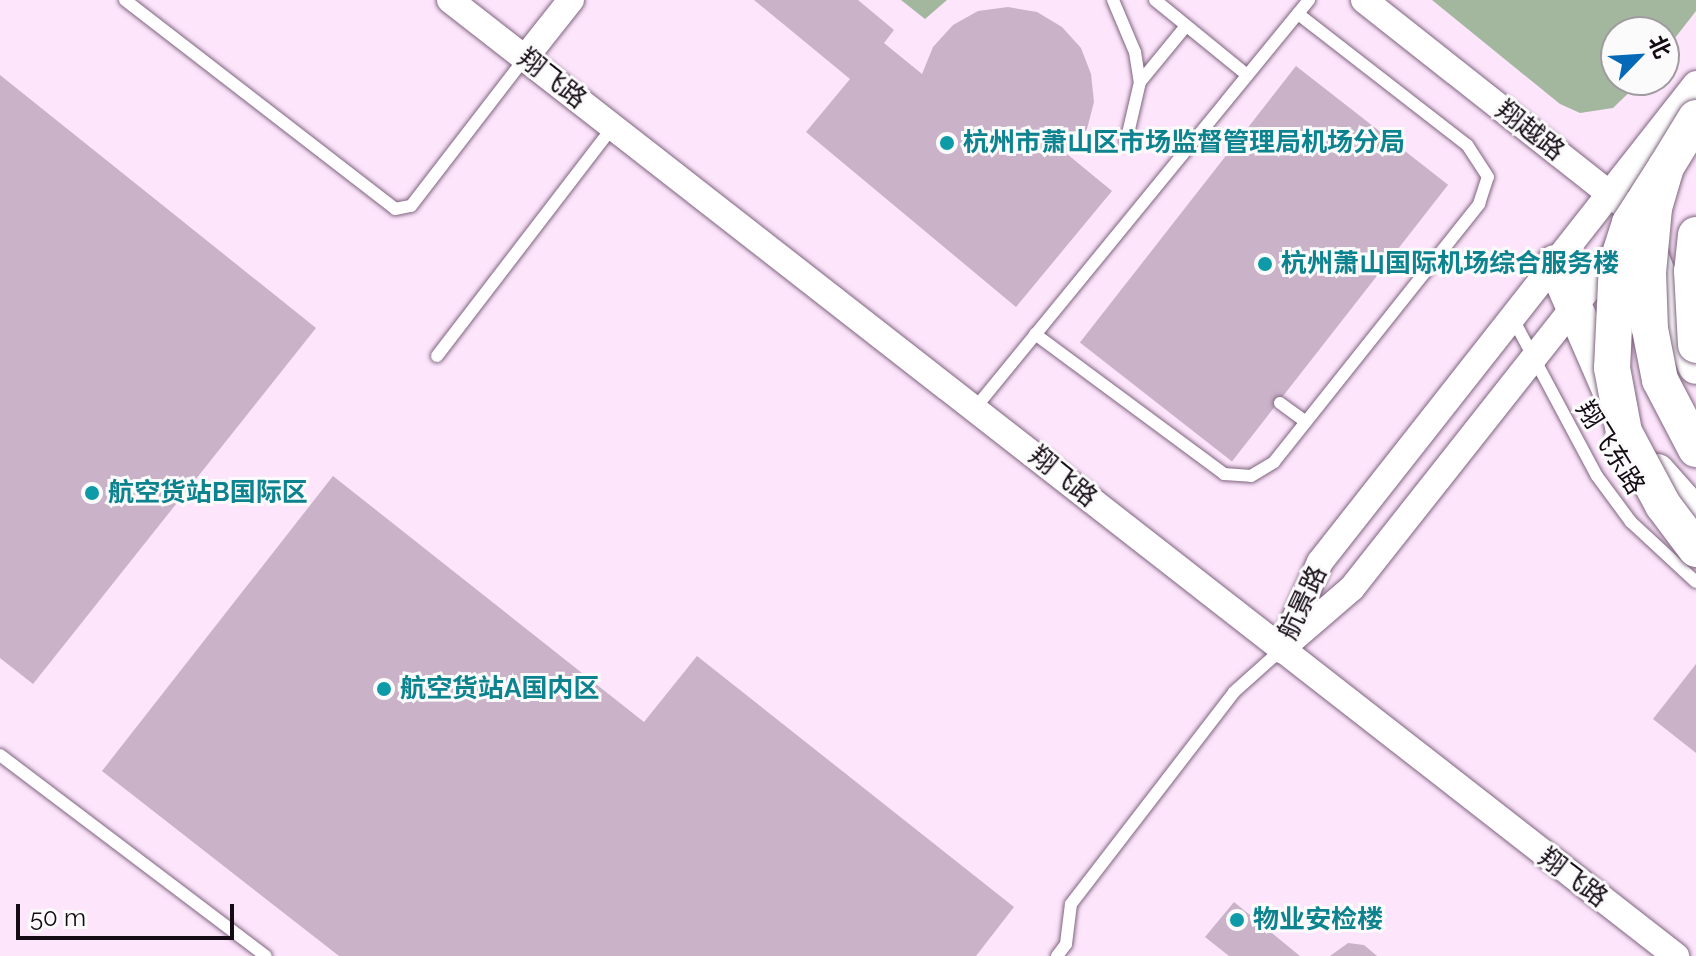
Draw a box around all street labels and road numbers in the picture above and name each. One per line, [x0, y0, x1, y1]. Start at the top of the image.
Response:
street label: 翔飞路 [512, 43, 592, 115]
street label: 翔越路 [1490, 95, 1570, 167]
street label: 翔飞东路 [1569, 396, 1651, 500]
street label: 翔飞路 [1023, 440, 1103, 514]
street label: 航景路 [1272, 561, 1334, 645]
street label: 翔飞路 [1532, 842, 1614, 914]

